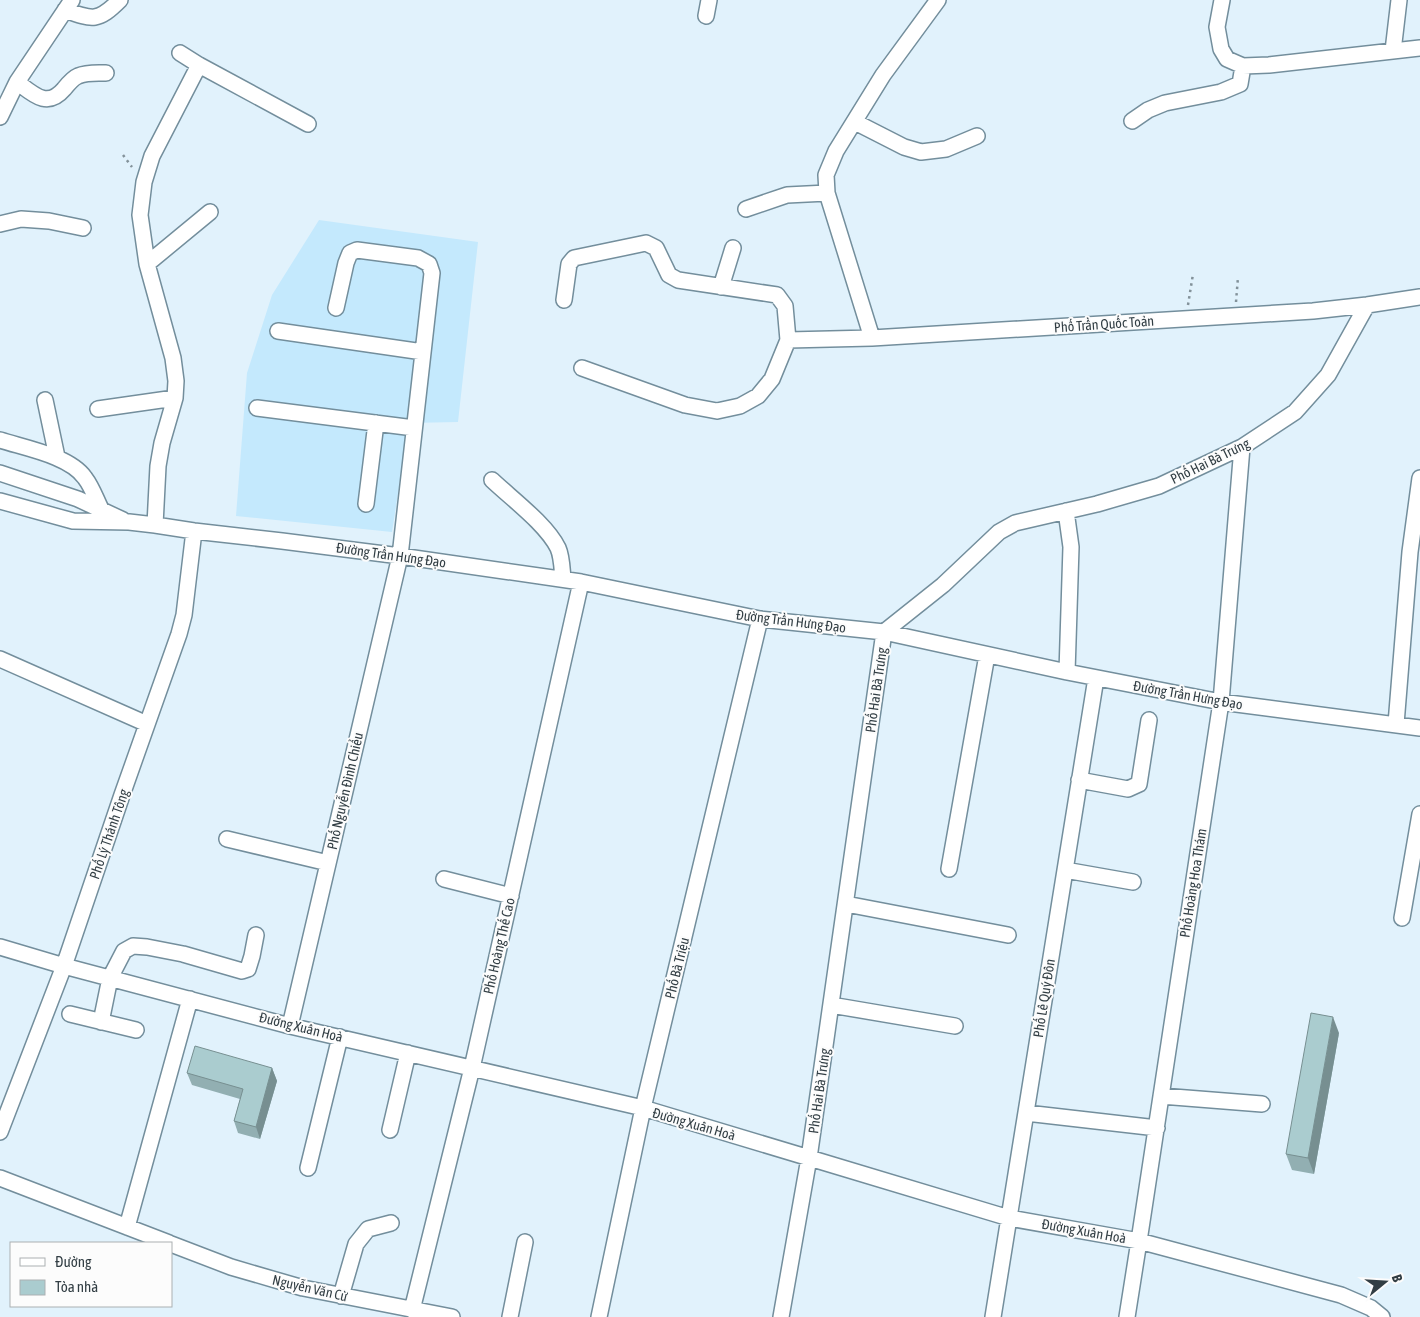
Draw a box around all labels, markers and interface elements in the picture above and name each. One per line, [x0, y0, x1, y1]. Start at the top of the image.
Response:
street label: Phố Trần Quốc Toản [1053, 312, 1155, 335]
street label: Phố Hai Bà Trưng [1167, 434, 1252, 487]
street label: Đường Trần Hưng Đạo [335, 538, 447, 571]
street label: Đường Trần Hưng Đạo [735, 605, 847, 636]
street label: Phố Hai Bà Trưng [861, 646, 890, 734]
street label: Đường Trần Hưng Đạo [1132, 677, 1244, 713]
street label: Phố Nguyễn Đình Chiểu [323, 731, 366, 851]
street label: Phố Lý Thánh Tông [85, 787, 132, 881]
street label: Phố Hoàng Hoa Thám [1175, 827, 1210, 939]
street label: Phố Hoàng Thế Cao [479, 896, 518, 996]
street label: Phố Bà Triệu [661, 935, 692, 1000]
street label: Phố Lê Quý Đôn [1029, 957, 1058, 1039]
street label: Đường Xuân Hoà [258, 1009, 344, 1045]
street label: Phố Hai Bà Trưng [804, 1047, 833, 1135]
street label: Đường Xuân Hoà [651, 1105, 737, 1143]
street label: Đường Xuân Hoà [1041, 1216, 1127, 1246]
legend [10, 1242, 172, 1307]
text: Đường [55, 1253, 92, 1270]
north arrow [1360, 1257, 1410, 1307]
street label: Nguyễn Văn Cừ [271, 1272, 349, 1304]
text: B [1389, 1272, 1406, 1284]
text: Tòa nhà [55, 1278, 98, 1295]

